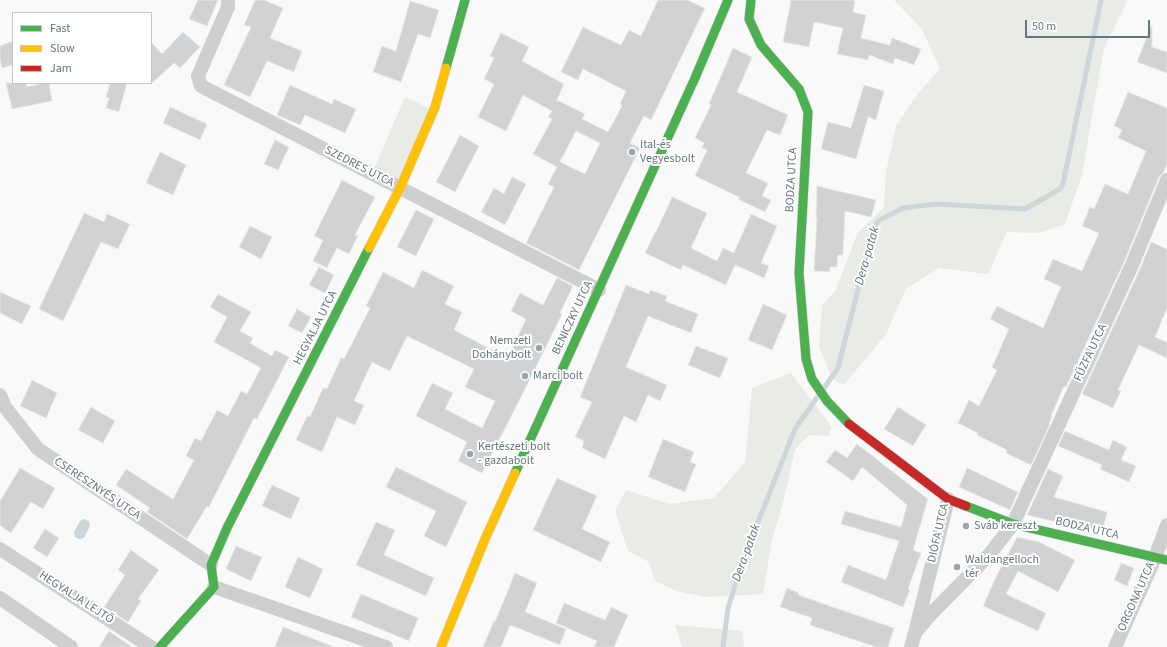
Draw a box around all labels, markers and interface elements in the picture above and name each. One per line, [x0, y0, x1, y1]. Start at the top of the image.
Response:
legend [12, 12, 152, 84]
scale bar [1027, 12, 1152, 38]
text: 50 m [1032, 18, 1056, 35]
text: Fast [50, 20, 70, 37]
text: Slow [50, 40, 75, 57]
text: Jam [50, 60, 72, 77]
place label: Ital-és Vegyesbolt [640, 138, 695, 166]
street label: SZEDRES UTCA [322, 143, 396, 191]
marker: Ital-és Vegyesbolt [627, 147, 637, 157]
street label: BODZA UTCA [783, 147, 801, 213]
water label: Dera-patak [852, 225, 884, 287]
street label: BENICZKY UTCA [550, 279, 596, 357]
street label: HEGYALJA UTCA [291, 288, 341, 368]
street label: FŰZFA UTCA [1071, 322, 1111, 384]
place label: Nemzeti Dohánybolt [472, 334, 531, 362]
marker: Nemzeti Dohánybolt [534, 343, 544, 353]
place label: Marci bolt [533, 369, 583, 383]
marker: Marci bolt [520, 371, 530, 381]
place label: Kertészeti bolt - gazdabolt [478, 440, 550, 468]
marker: Kertészeti bolt - gazdabolt [465, 449, 475, 459]
street label: CSERESZNYÉS UTCA [51, 455, 143, 523]
street label: DIÓFA UTCA [925, 502, 953, 564]
street label: BODZA UTCA [1054, 515, 1120, 543]
place label: Sváb kereszt [974, 519, 1037, 533]
marker: Sváb kereszt [961, 521, 971, 531]
water label: Dera-patak [729, 522, 765, 584]
place label: Waldangelloch tér [965, 553, 1039, 581]
street label: ORGONA UTCA [1115, 560, 1159, 634]
marker: Waldangelloch tér [952, 562, 962, 572]
street label: HEGYALJA LEJTŐ [36, 569, 116, 627]

